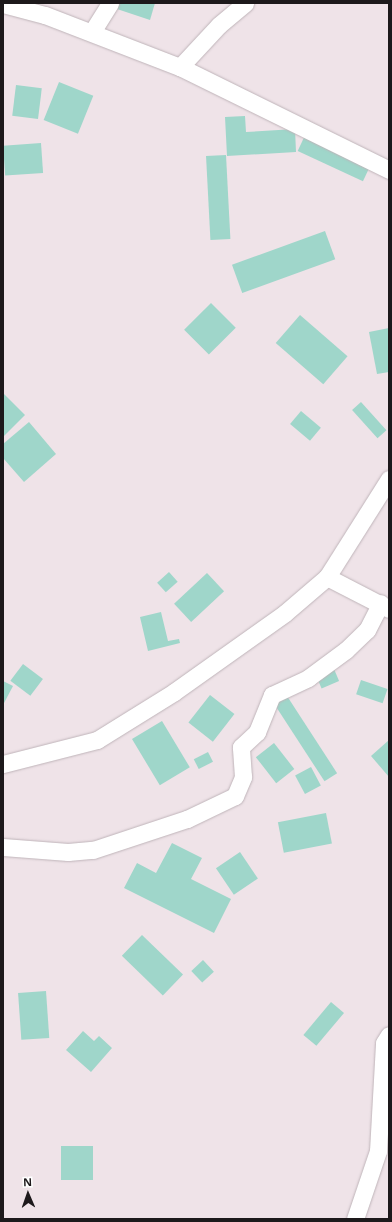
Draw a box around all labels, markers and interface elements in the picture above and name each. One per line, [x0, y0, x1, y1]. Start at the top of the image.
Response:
north arrow [8, 1174, 48, 1214]
text: N [23, 1174, 32, 1189]

